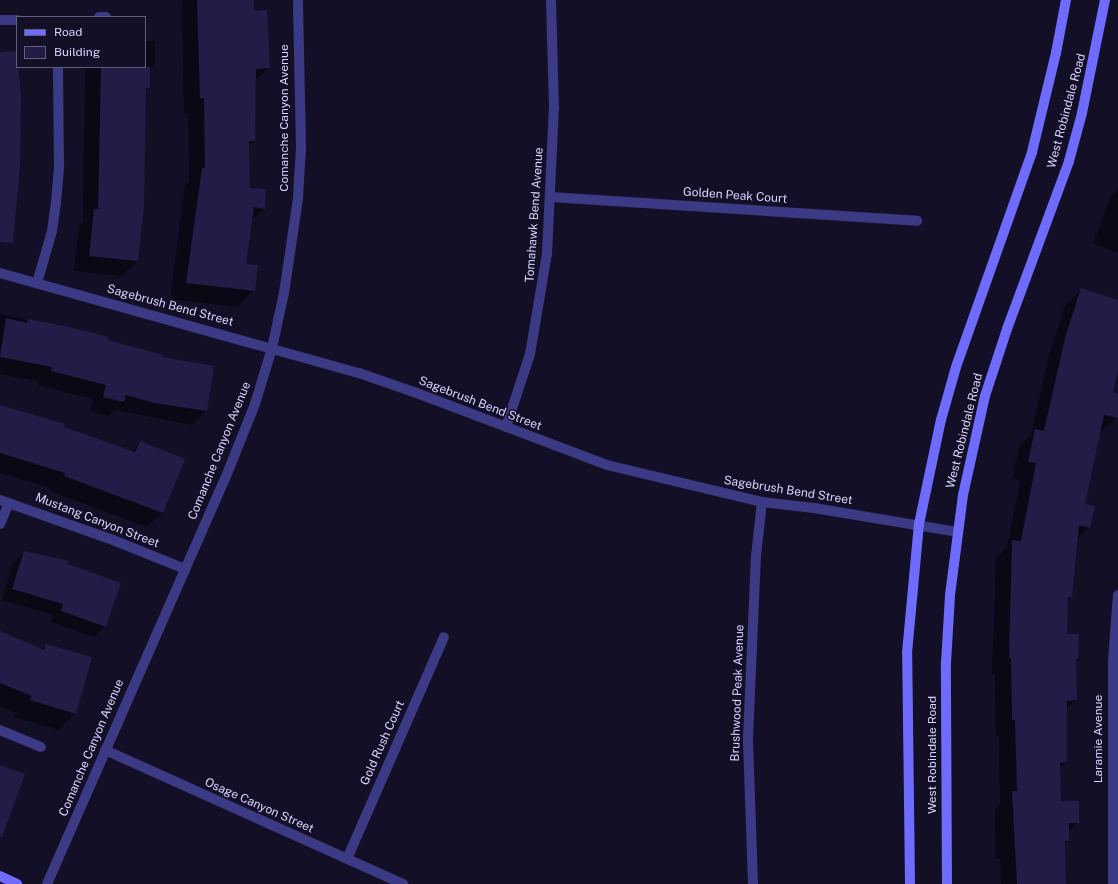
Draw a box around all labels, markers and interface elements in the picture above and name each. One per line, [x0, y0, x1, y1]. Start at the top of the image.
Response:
legend [16, 16, 146, 68]
text: Road [54, 25, 82, 39]
street label: Comanche Canyon Avenue [278, 44, 292, 192]
text: Building [54, 45, 100, 59]
street label: West Robindale Road [1045, 52, 1089, 170]
street label: Tomahawk Bend Avenue [523, 147, 547, 283]
street label: Golden Peak Court [682, 185, 788, 207]
street label: Sagebrush Bend Street [105, 282, 235, 330]
street label: West Robindale Road [944, 372, 986, 490]
street label: Sagebrush Bend Street [417, 374, 543, 434]
street label: Comanche Canyon Avenue [186, 380, 254, 522]
street label: Sagebrush Bend Street [722, 474, 854, 508]
street label: Mustang Canyon Street [33, 491, 161, 551]
street label: Brushwood Peak Avenue [728, 624, 748, 762]
street label: Comanche Canyon Avenue [57, 677, 127, 819]
street label: Laramie Avenue [1092, 695, 1106, 783]
street label: West Robindale Road [926, 696, 940, 814]
street label: Gold Rush Court [358, 698, 408, 788]
street label: Osage Canyon Street [202, 775, 316, 837]

